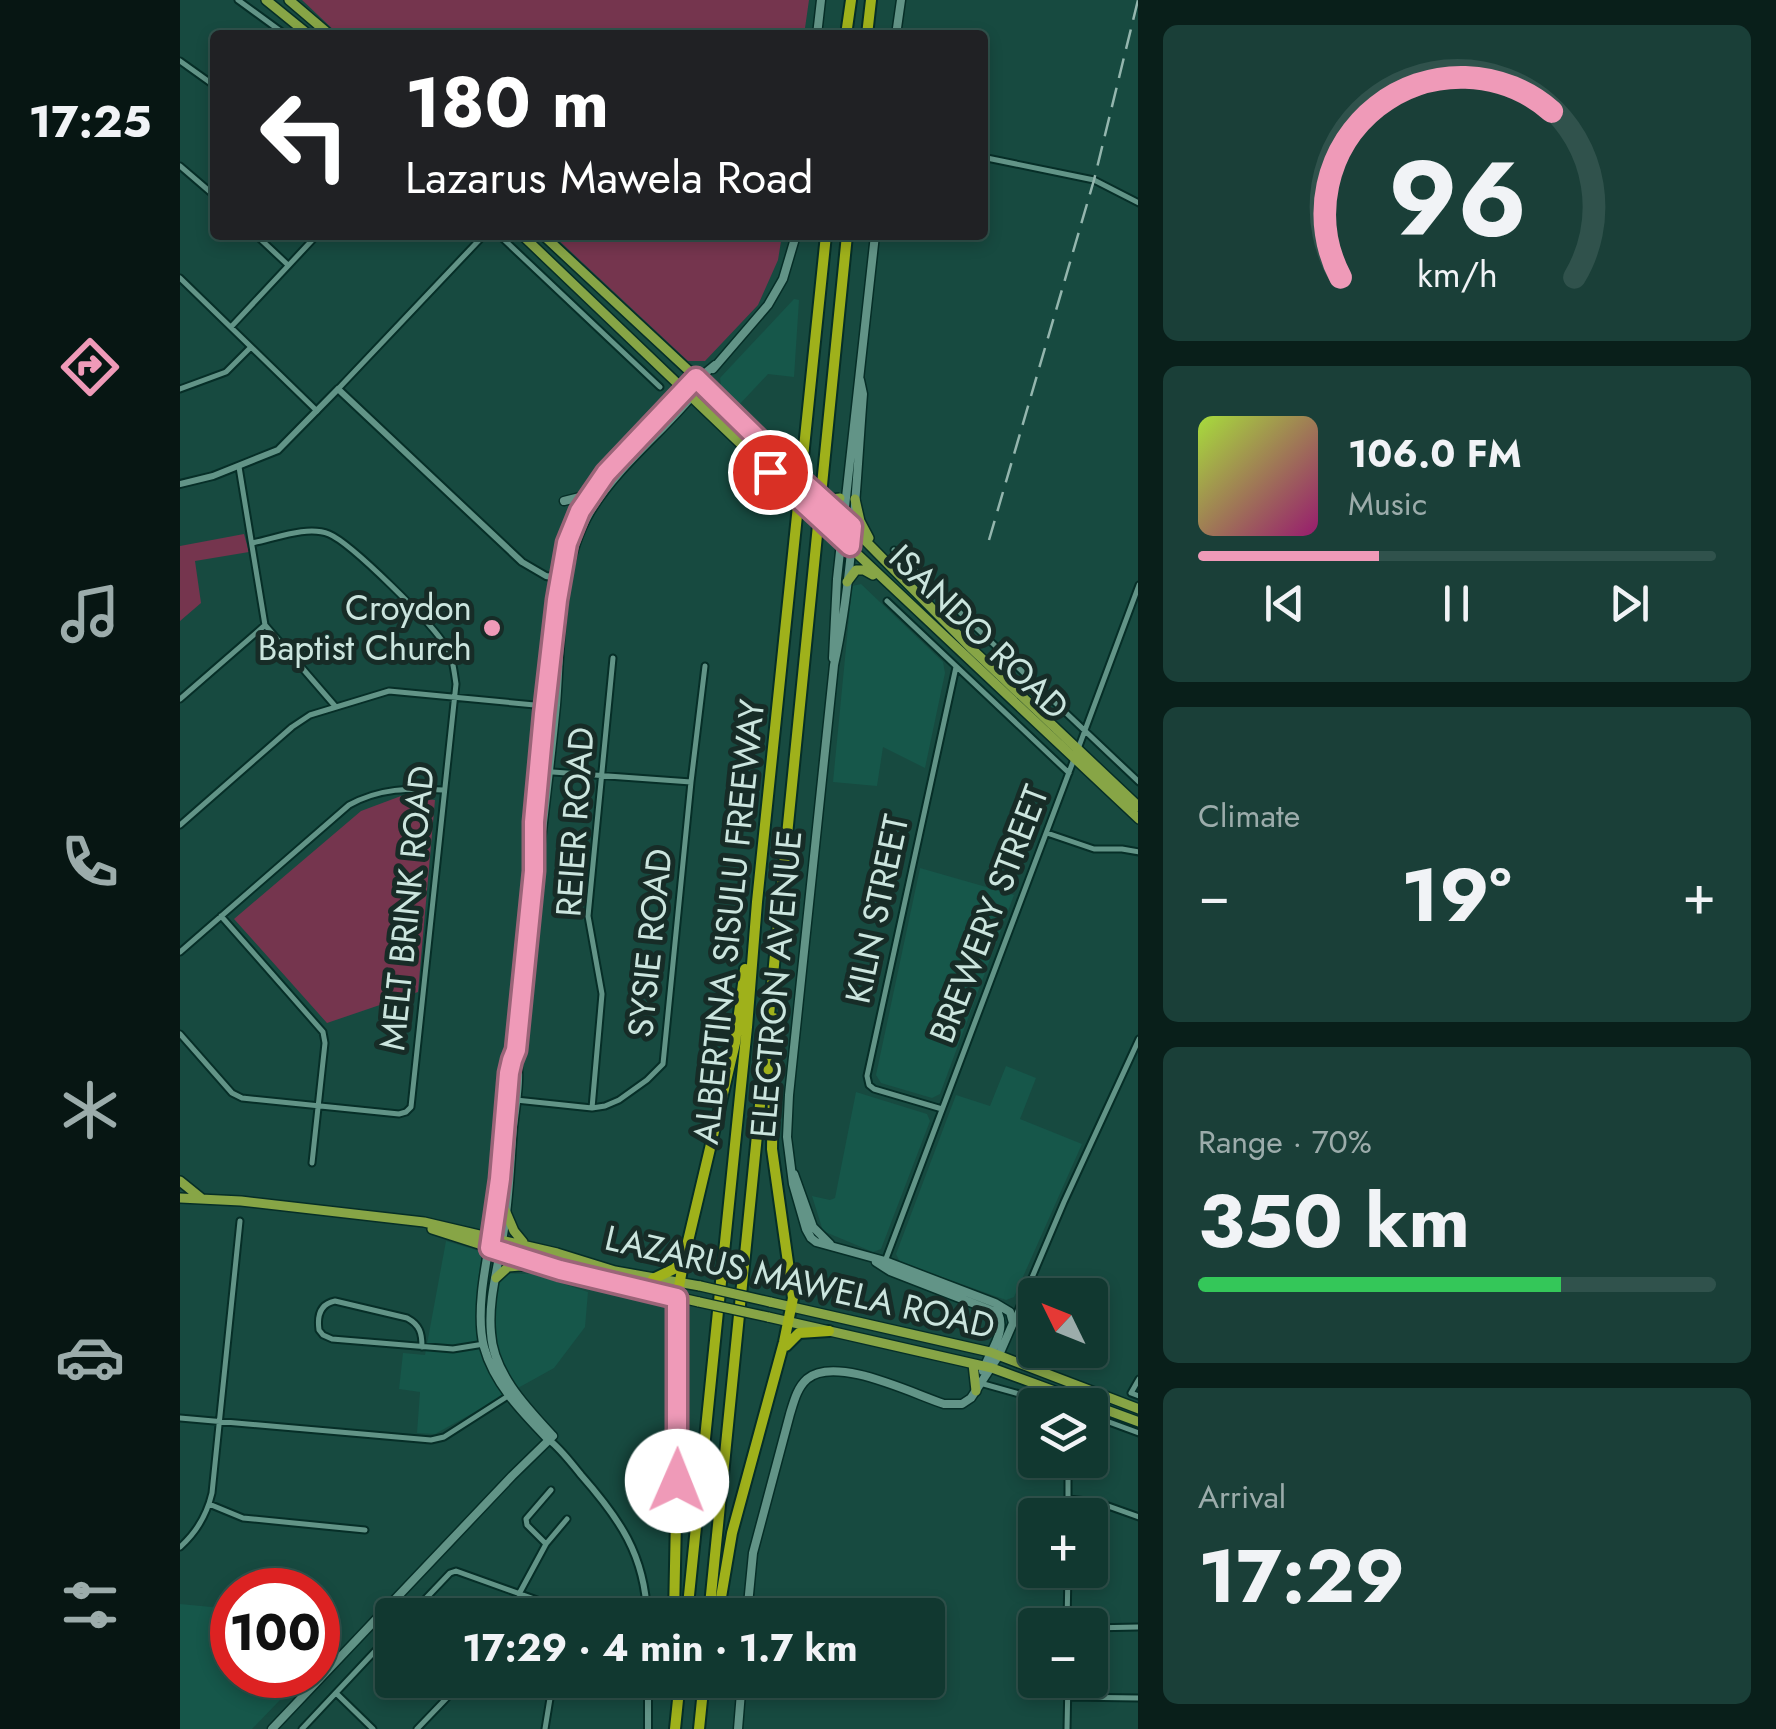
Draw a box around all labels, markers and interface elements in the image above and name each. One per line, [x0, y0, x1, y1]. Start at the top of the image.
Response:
text: 180 m [405, 52, 609, 153]
icon: left [240, 70, 370, 200]
text: 17:25 [28, 89, 152, 154]
text: 96 [1387, 124, 1527, 274]
text: Lazarus Mawela Road [405, 145, 813, 210]
text: km/h [1417, 249, 1497, 300]
icon: directions [55, 332, 125, 402]
text: 106.0 FM [1348, 426, 1522, 481]
pin [728, 430, 813, 515]
icon: arrive [743, 445, 798, 500]
text: Music [1348, 481, 1427, 527]
street label: ISANDO ROAD [878, 533, 1080, 731]
icon: previous [1257, 576, 1312, 631]
icon: pause [1429, 576, 1484, 631]
icon: next [1602, 576, 1657, 631]
icon: music [55, 579, 125, 649]
place label: Croydon Baptist Church [258, 583, 472, 673]
marker: Croydon Baptist Church [481, 617, 503, 639]
street label: ALBERTINA SISULU FREEWAY [681, 697, 777, 1147]
street label: REIER ROAD [543, 726, 607, 918]
street label: MELT BRINK ROAD [367, 763, 447, 1053]
street label: BREWERY STREET [917, 778, 1061, 1050]
text: Climate [1198, 793, 1300, 839]
street label: KILN STREET [833, 810, 921, 1008]
icon: phone [55, 827, 125, 897]
street label: ELECTRON AVENUE [738, 828, 814, 1140]
text: 19° [1401, 841, 1512, 949]
street label: SYSIE ROAD [615, 846, 685, 1040]
text: − [1198, 855, 1230, 935]
text: + [1682, 855, 1716, 935]
icon: climate [55, 1075, 125, 1145]
text: Range · 70% [1198, 1119, 1372, 1165]
text: 350 km [1198, 1167, 1470, 1275]
street label: LAZARUS MAWELA ROAD [600, 1213, 1000, 1351]
north arrow [1018, 1278, 1108, 1368]
map controls [1018, 1278, 1108, 1698]
icon: car [55, 1322, 125, 1392]
button: layers [1018, 1388, 1108, 1478]
position arrow [625, 1429, 729, 1533]
text: Arrival [1198, 1474, 1286, 1520]
button: + [1018, 1498, 1108, 1588]
text: 17:29 [1198, 1522, 1405, 1630]
speed limit sign: 100 [210, 1568, 340, 1698]
icon: filters [55, 1570, 125, 1640]
button: − [1018, 1608, 1108, 1698]
text: 17:29 · 4 min · 1.7 km [462, 1620, 858, 1675]

